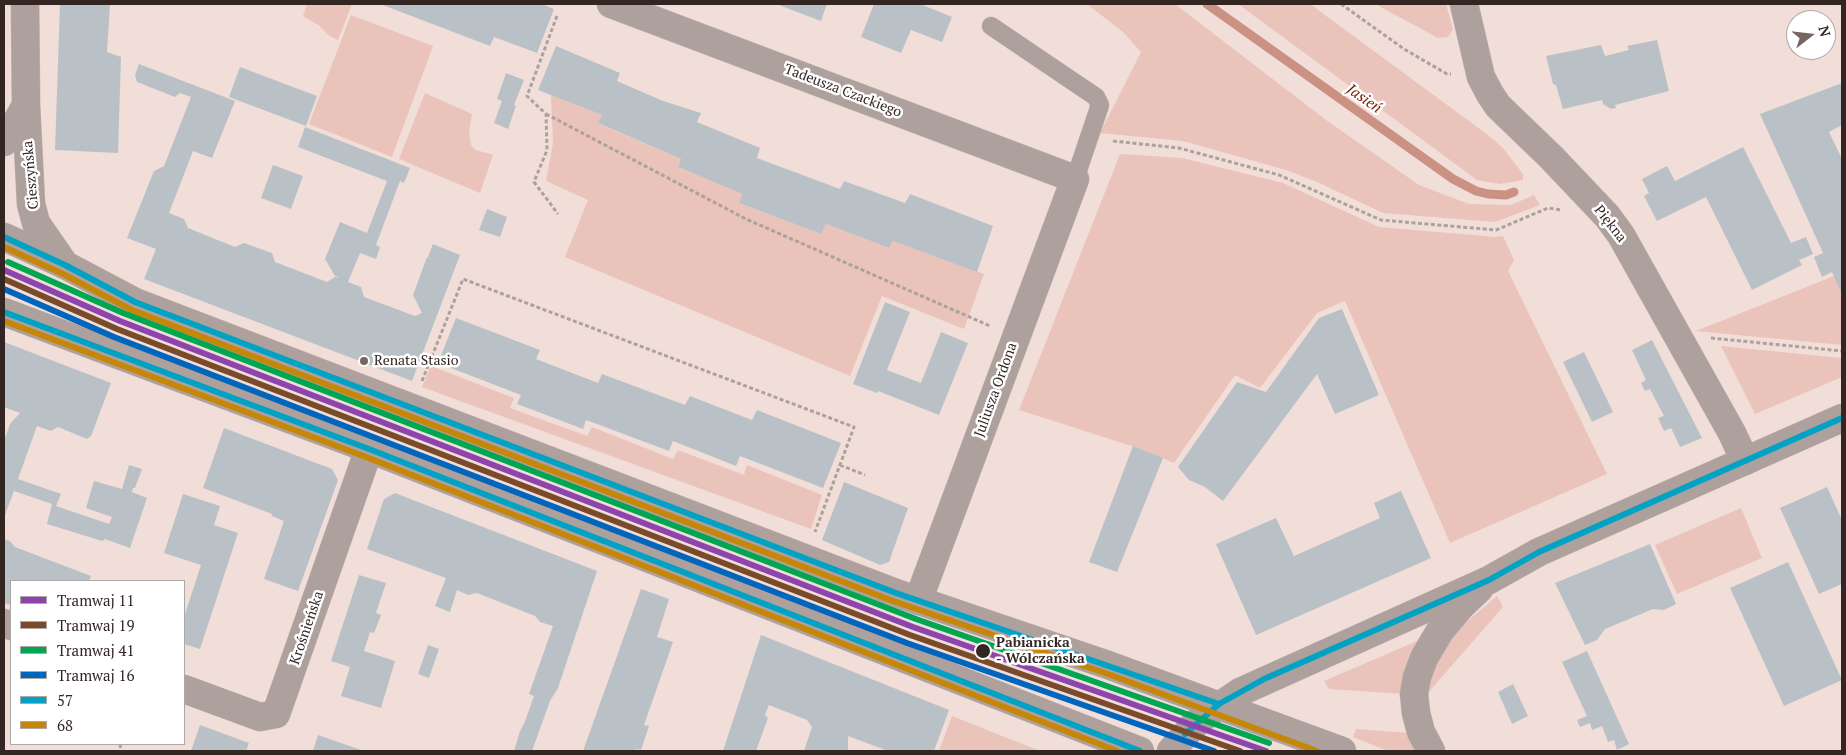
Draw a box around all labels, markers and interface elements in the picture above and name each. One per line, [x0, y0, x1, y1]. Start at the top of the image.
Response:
north arrow [1786, 10, 1836, 60]
text: N [1814, 23, 1836, 39]
street label: Tadeusza Czackiego [782, 61, 904, 121]
water label: Jasień [1343, 81, 1385, 117]
street label: Cieszyńska [20, 140, 42, 210]
street label: Piękna [1590, 202, 1630, 246]
street label: Juliusza Ordona [971, 340, 1021, 440]
place label: Renata Stasio [374, 353, 459, 369]
marker: Renata Stasio [358, 355, 370, 367]
legend [10, 580, 185, 745]
street label: Krośnieńska [287, 589, 327, 667]
text: Tramwaj 11 [57, 590, 135, 610]
text: Tramwaj 19 [57, 615, 135, 635]
place label: Pabianicka - Wólczańska [996, 635, 1085, 668]
text: Tramwaj 41 [57, 640, 135, 660]
marker: Pabianicka - Wólczańska [974, 642, 992, 660]
text: Tramwaj 16 [57, 665, 135, 685]
text: 57 [57, 690, 73, 710]
text: 68 [57, 715, 73, 735]

